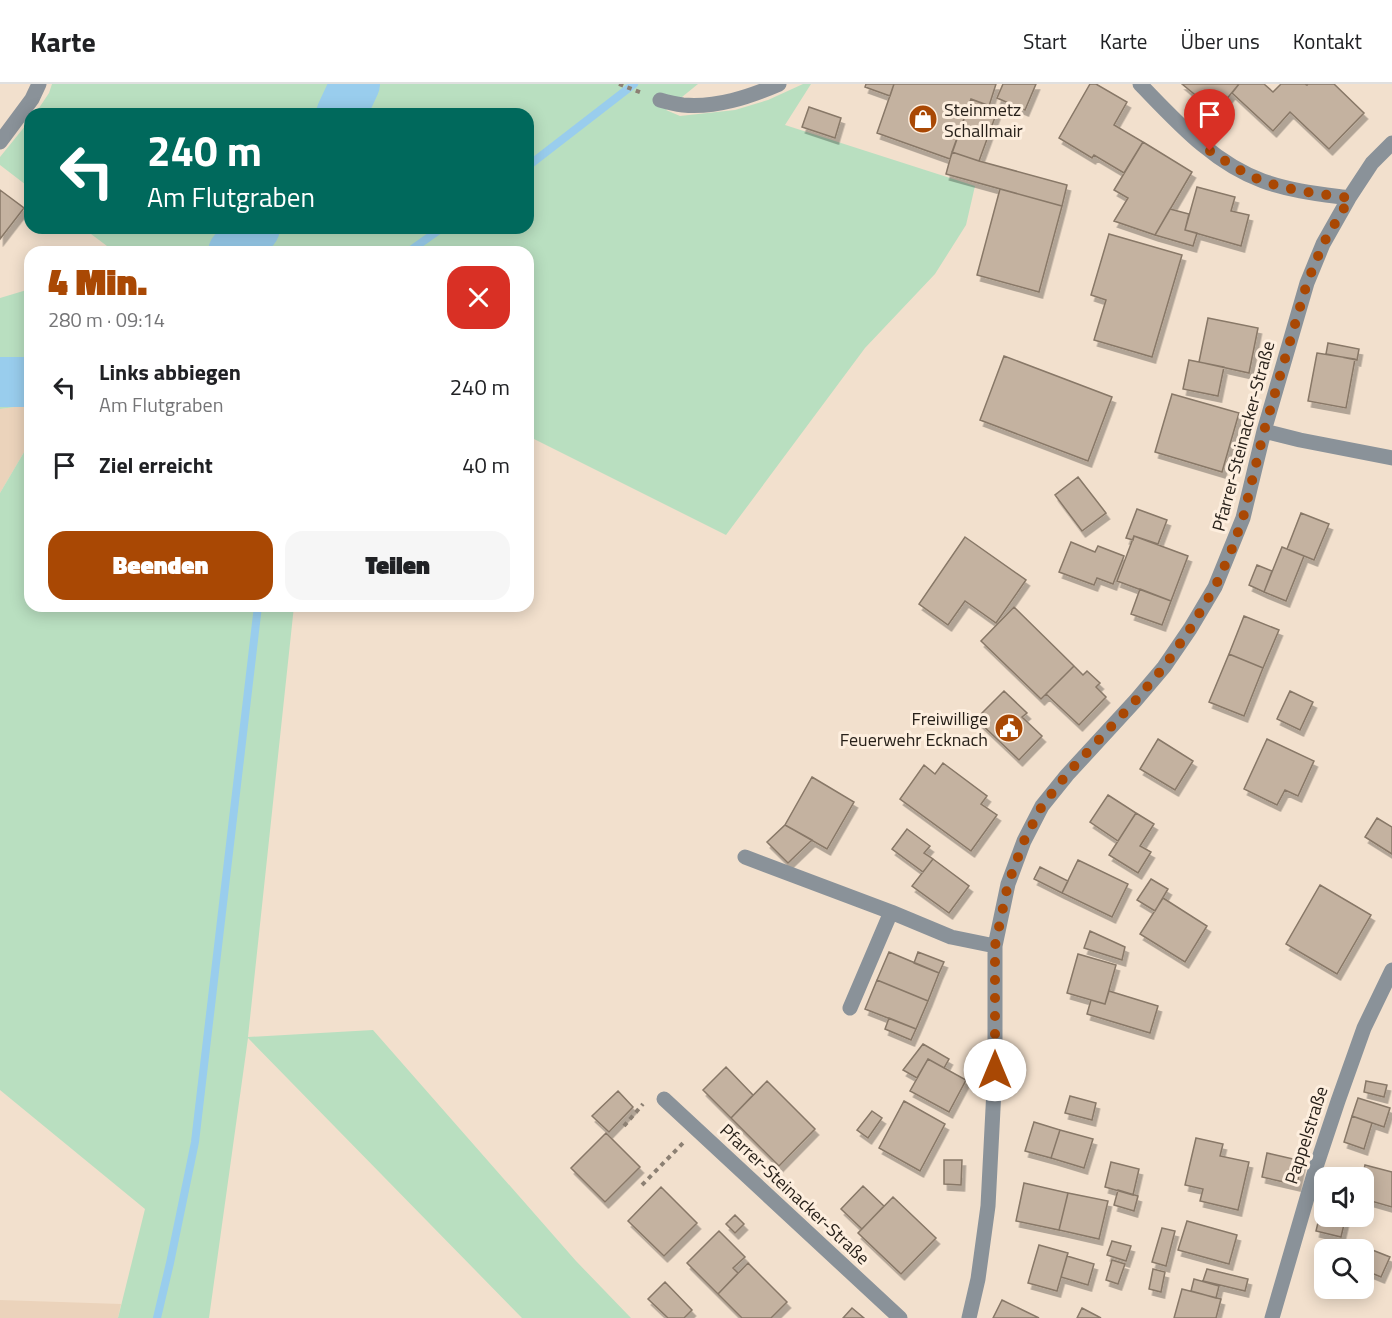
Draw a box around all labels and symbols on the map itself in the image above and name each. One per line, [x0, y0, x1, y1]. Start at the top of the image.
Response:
pin [1184, 89, 1235, 151]
place label: Steinmetz Schallmair [944, 96, 1023, 144]
shop icon: Steinmetz Schallmair [907, 103, 939, 135]
street label: Pfarrer-Steinacker-Straße [1205, 338, 1281, 534]
place label: Freiwillige Feuerwehr Ecknach [840, 705, 988, 753]
public building icon: Freiwillige Feuerwehr Ecknach [993, 712, 1025, 744]
position arrow [963, 1038, 1027, 1102]
street label: Pappelstraße [1278, 1083, 1334, 1187]
street label: Pfarrer-Steinacker-Straße [714, 1117, 876, 1271]

